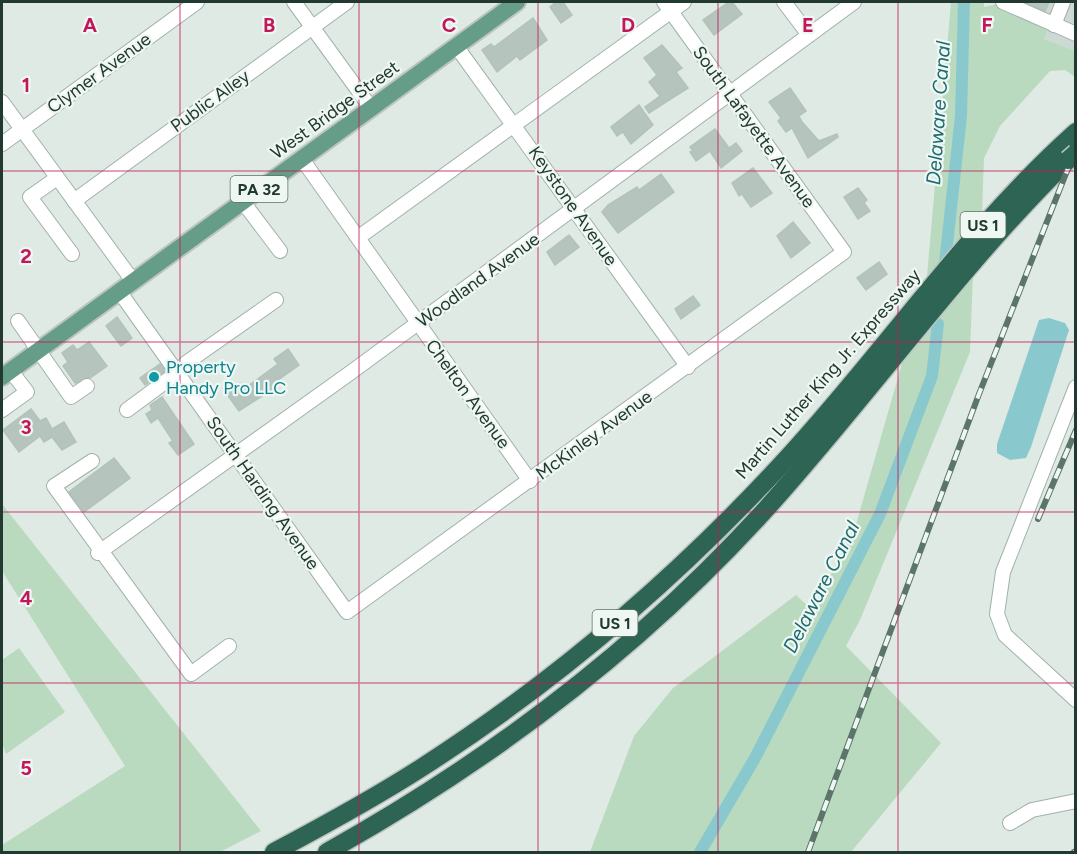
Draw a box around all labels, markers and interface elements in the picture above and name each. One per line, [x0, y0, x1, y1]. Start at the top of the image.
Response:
text: A [83, 13, 98, 37]
text: B [263, 13, 275, 37]
text: C [442, 13, 456, 37]
text: D [621, 13, 635, 37]
text: E [802, 13, 814, 37]
text: F [981, 13, 993, 37]
street label: Clymer Avenue [43, 28, 155, 118]
water label: Delaware Canal [921, 40, 955, 186]
street label: South Lafayette Avenue [688, 42, 820, 212]
street label: West Bridge Street [267, 56, 404, 164]
street label: Public Alley [166, 65, 254, 137]
text: 1 [22, 73, 30, 97]
street label: Keystone Avenue [524, 142, 622, 270]
road number: PA 32 [230, 176, 288, 202]
road number: US 1 [960, 212, 1006, 238]
street label: Woodland Avenue [412, 228, 544, 332]
text: 2 [20, 244, 32, 268]
street label: Martin Luther King Jr. Expressway [731, 264, 926, 484]
street label: Chelton Avenue [421, 335, 515, 453]
place label: Property Handy Pro LLC [166, 356, 286, 399]
marker: Property Handy Pro LLC [147, 370, 161, 384]
street label: McKinley Avenue [532, 385, 657, 485]
street label: South Harding Avenue [202, 412, 324, 574]
text: 3 [20, 415, 32, 439]
water label: Delaware Canal [778, 517, 865, 657]
text: 4 [20, 586, 33, 610]
road number: US 1 [592, 610, 638, 636]
text: 5 [20, 756, 32, 780]

